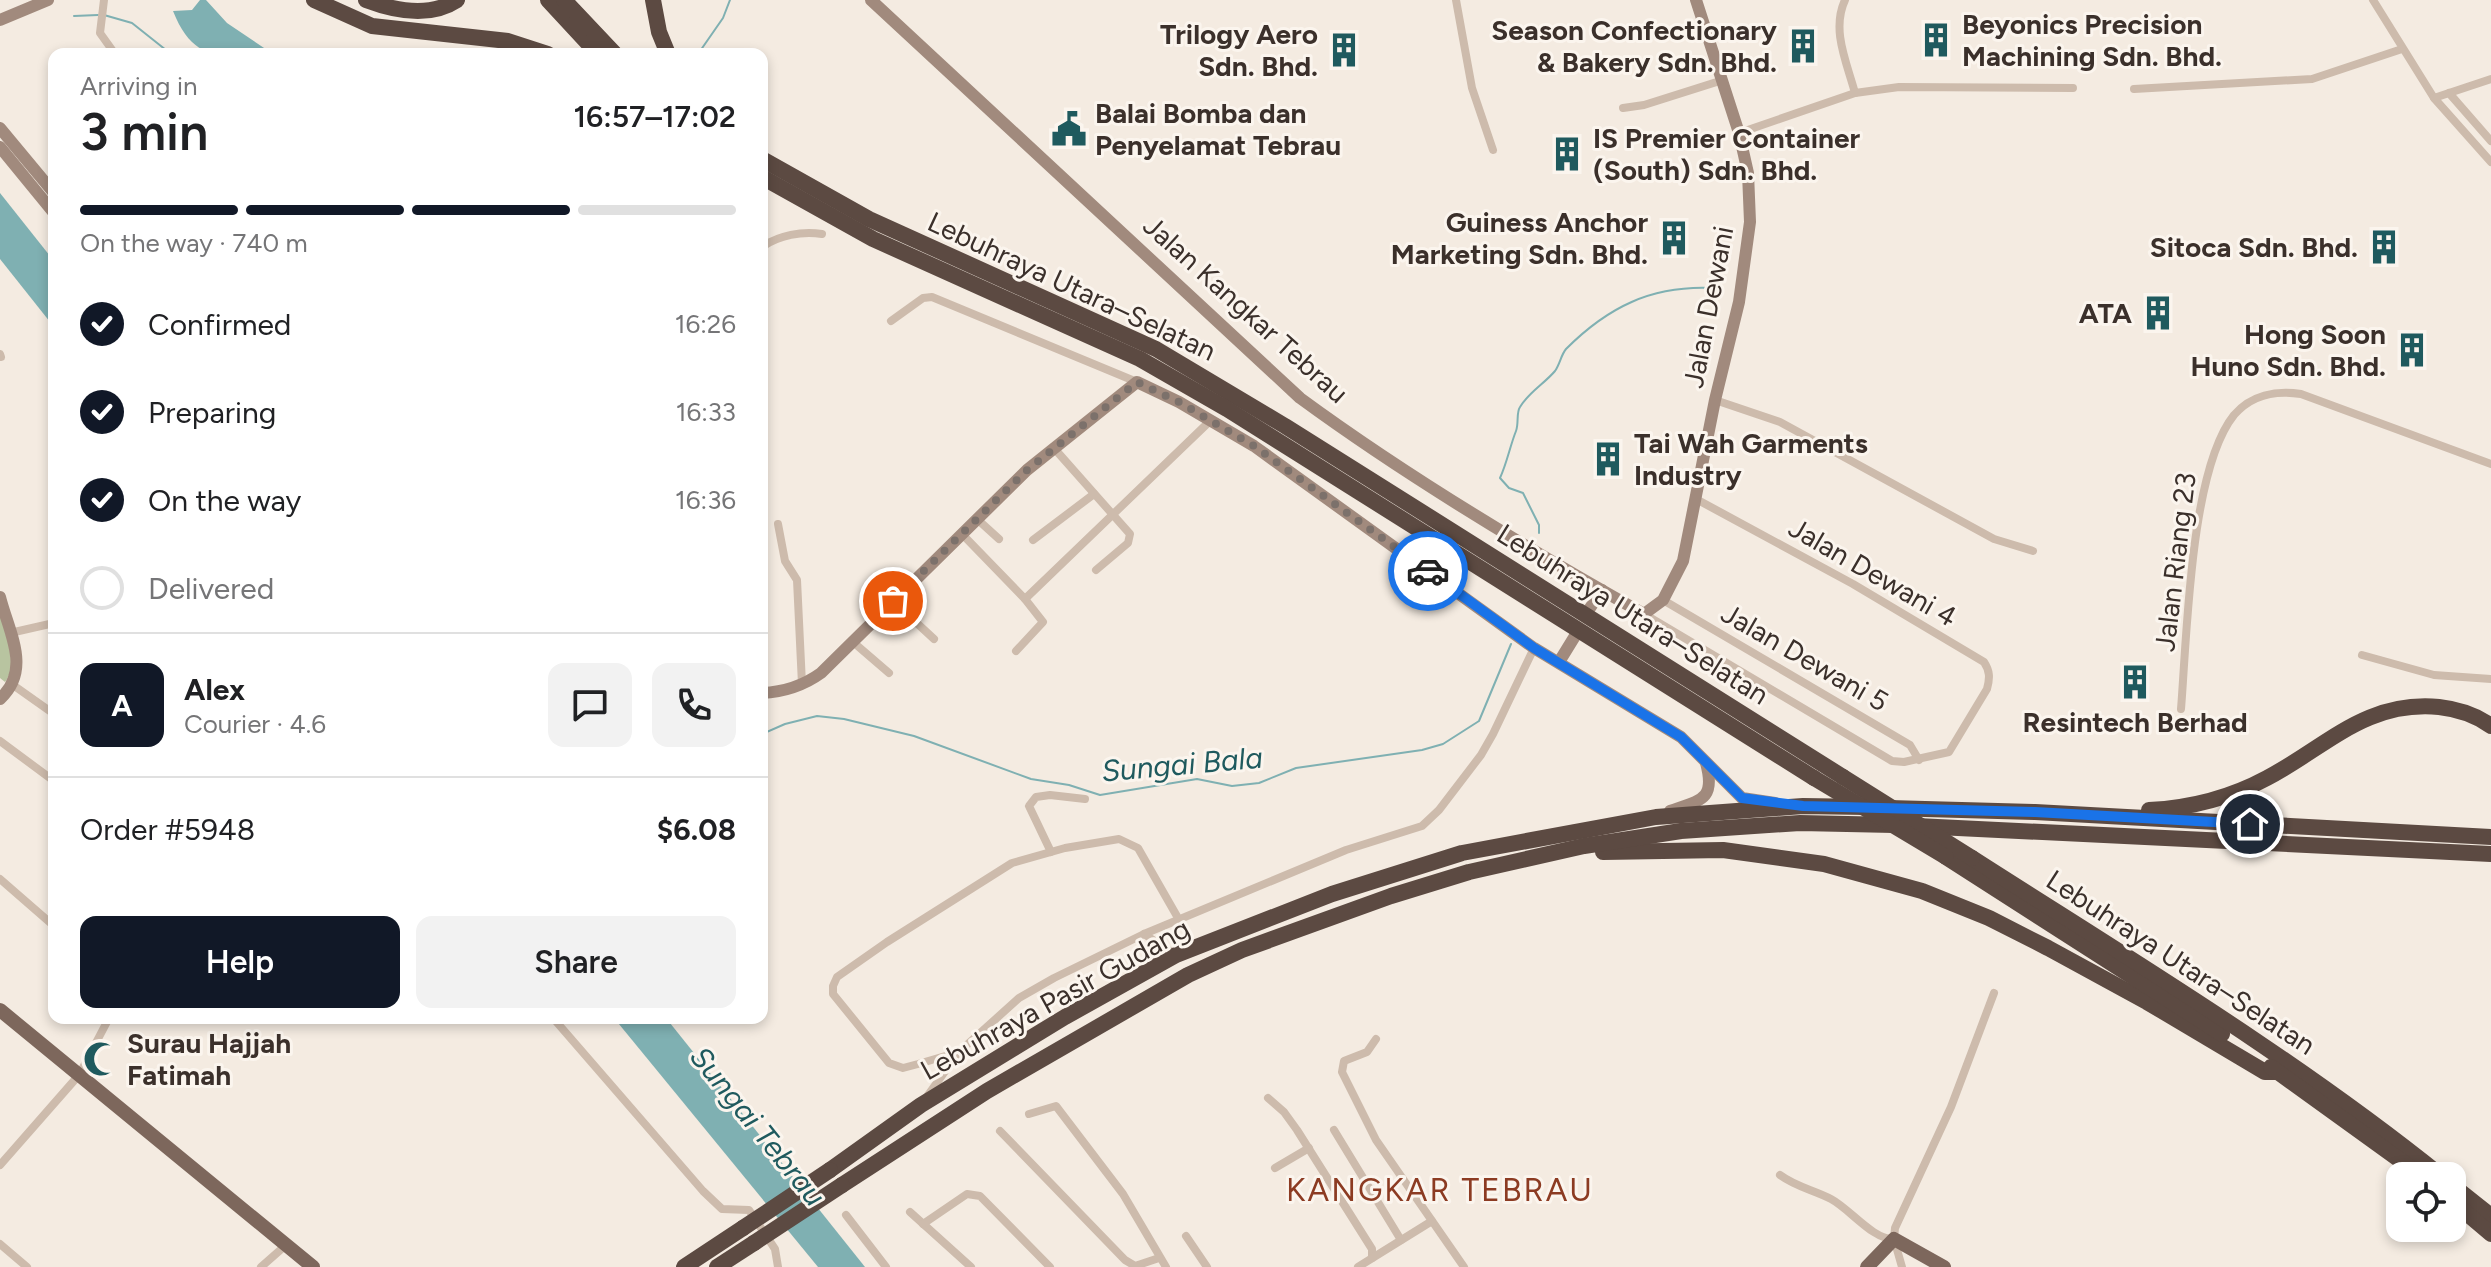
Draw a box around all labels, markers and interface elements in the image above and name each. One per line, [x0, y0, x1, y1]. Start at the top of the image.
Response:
place label: Beyonics Precision Machining Sdn. Bhd. [1962, 7, 2222, 73]
place label: Season Confectionary & Bakery Sdn. Bhd. [1491, 13, 1778, 79]
place label: Trilogy Aero Sdn. Bhd. [1160, 17, 1318, 83]
building icon: Beyonics Precision Machining Sdn. Bhd. [1917, 21, 1955, 59]
building icon: Season Confectionary & Bakery Sdn. Bhd. [1784, 27, 1822, 65]
building icon: Trilogy Aero Sdn. Bhd. [1325, 31, 1363, 69]
text: Arriving in [80, 70, 198, 102]
place label: Balai Bomba dan Penyelamat Tebrau [1095, 96, 1341, 162]
text: 16:57–17:02 [574, 98, 736, 135]
text: 3 min [80, 101, 208, 163]
public building icon: Balai Bomba dan Penyelamat Tebrau [1050, 110, 1088, 148]
place label: IS Premier Container (South) Sdn. Bhd. [1593, 121, 1860, 187]
building icon: IS Premier Container (South) Sdn. Bhd. [1548, 135, 1586, 173]
street label: Lebuhraya Utara–Selatan [923, 204, 1221, 368]
place label: Guiness Anchor Marketing Sdn. Bhd. [1391, 205, 1648, 271]
street label: Jalan Kangkar Tebrau [1137, 208, 1355, 410]
building icon: Guiness Anchor Marketing Sdn. Bhd. [1655, 219, 1693, 257]
street label: Jalan Dewani [1676, 223, 1740, 391]
text: On the way · 740 m [80, 227, 308, 259]
building icon: Sitoca Sdn. Bhd. [2365, 228, 2403, 266]
place label: Sitoca Sdn. Bhd. [2150, 230, 2358, 264]
building icon: ATA [2139, 294, 2177, 332]
place label: ATA [2079, 296, 2132, 330]
icon: check [80, 302, 124, 346]
text: Confirmed [148, 306, 291, 343]
text: 16:26 [675, 308, 736, 340]
place label: Hong Soon Huno Sdn. Bhd. [2190, 317, 2386, 383]
building icon: Hong Soon Huno Sdn. Bhd. [2393, 331, 2431, 369]
icon: check [80, 390, 124, 434]
text: Preparing [148, 394, 276, 431]
text: 16:33 [676, 396, 736, 428]
place label: Tai Wah Garments Industry [1634, 426, 1868, 492]
building icon: Tai Wah Garments Industry [1589, 440, 1627, 478]
street label: Jalan Riang 23 [2147, 471, 2203, 653]
icon: check [80, 478, 124, 522]
text: On the way [148, 482, 301, 519]
text: 16:36 [675, 484, 736, 516]
street label: Jalan Dewani 4 [1783, 510, 1963, 634]
street label: Lebuhraya Utara–Selatan [1491, 516, 1775, 712]
courier [1388, 531, 1468, 611]
icon: car [1406, 549, 1450, 593]
pin [859, 567, 927, 635]
text: Delivered [148, 570, 274, 607]
icon: bag [871, 579, 915, 623]
street label: Jalan Dewani 5 [1716, 596, 1894, 718]
button: chat [548, 663, 632, 747]
button: phone [652, 663, 736, 747]
building icon: Resintech Berhad [2116, 663, 2154, 701]
text: Alex [184, 671, 245, 708]
text: A [111, 687, 133, 724]
place label: Resintech Berhad [2022, 705, 2248, 739]
text: Courier · 4.6 [184, 708, 326, 740]
water label: Sungai Bala [1100, 739, 1264, 789]
pin [2216, 790, 2284, 858]
icon: home [2228, 802, 2272, 846]
text: Order #5948 [80, 811, 255, 848]
text: $6.08 [657, 811, 736, 848]
street label: Lebuhraya Utara–Selatan [2040, 862, 2322, 1062]
street label: Lebuhraya Pasir Gudang [914, 911, 1196, 1087]
button: Help [80, 916, 400, 1008]
button: Share [416, 916, 736, 1008]
place label: Surau Hajjah Fatimah [127, 1026, 291, 1092]
water label: Sungai Tebrau [682, 1039, 834, 1213]
mosque icon: Surau Hajjah Fatimah [82, 1040, 120, 1078]
map controls [2386, 1162, 2466, 1242]
button: locate [2386, 1162, 2466, 1242]
district label: KANGKAR TEBRAU [1286, 1171, 1594, 1209]

